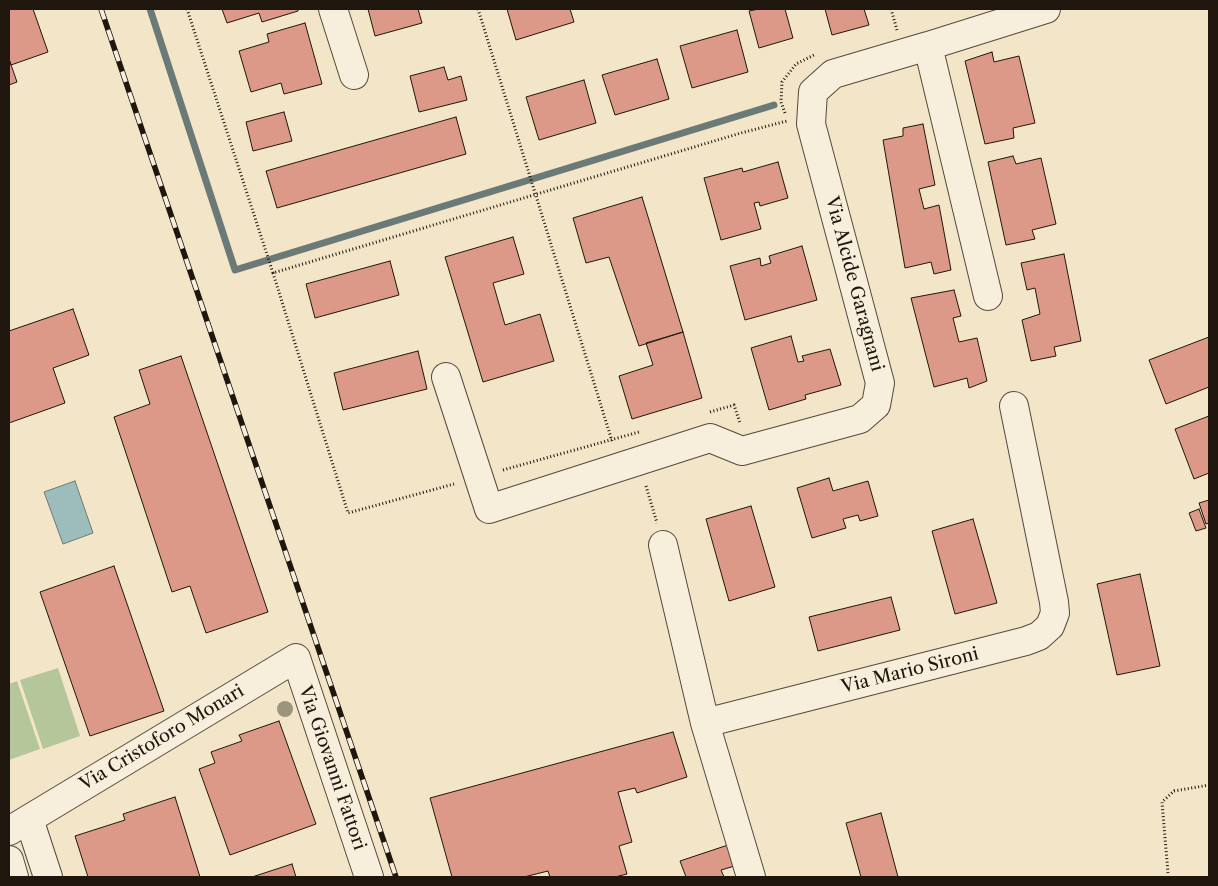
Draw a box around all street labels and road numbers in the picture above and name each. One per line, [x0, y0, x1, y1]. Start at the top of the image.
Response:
street label: Via Alcide Garagnani [820, 194, 888, 374]
street label: Via Mario Sironi [839, 644, 981, 698]
street label: Via Cristoforo Monari [76, 680, 248, 796]
street label: Via Giovanni Fattori [294, 683, 370, 853]

